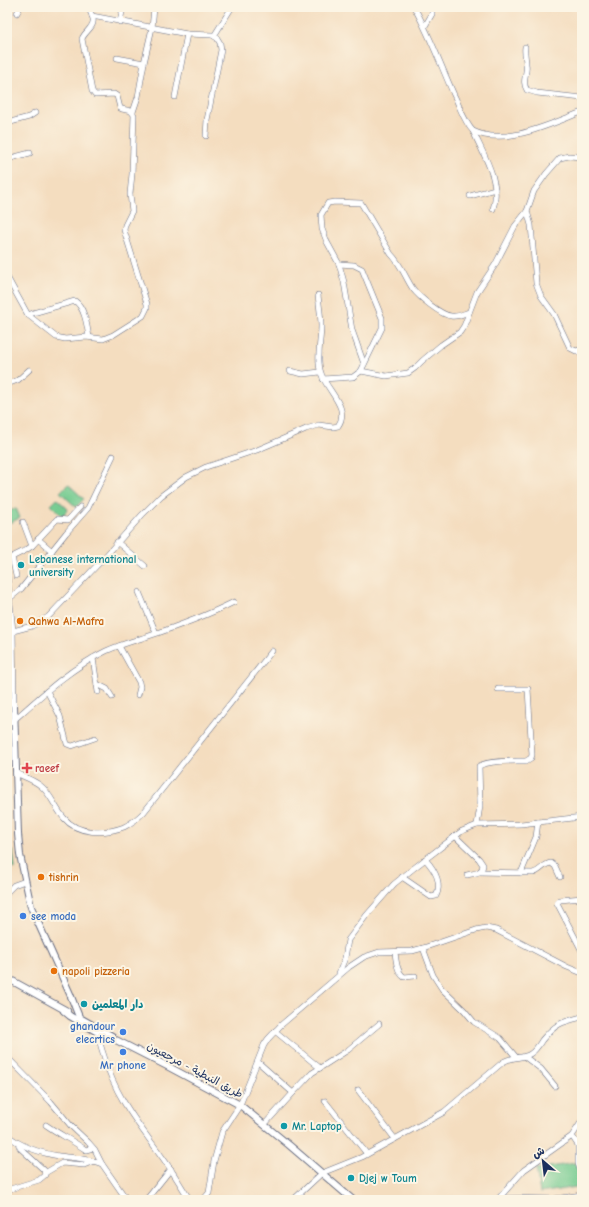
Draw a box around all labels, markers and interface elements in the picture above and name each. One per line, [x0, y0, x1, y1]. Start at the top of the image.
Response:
place label: Lebanese international university [29, 553, 136, 579]
marker: Lebanese international university [16, 560, 26, 570]
place label: Qahwa Al-Mafra [28, 615, 104, 628]
marker: Qahwa Al-Mafra [15, 616, 25, 626]
place label: raeef [35, 762, 59, 775]
marker: raeef [22, 763, 32, 773]
place label: tishrin [48, 871, 79, 884]
marker: tishrin [36, 872, 46, 882]
place label: see moda [31, 910, 76, 923]
marker: see moda [18, 911, 28, 921]
place label: napoli pizzeria [62, 965, 130, 978]
marker: napoli pizzeria [49, 966, 59, 976]
place label: دار المعلمين [92, 998, 143, 1011]
marker: دار المعلمين [79, 999, 89, 1009]
place label: ghandour elecrtics [70, 1020, 116, 1046]
marker: ghandour elecrtics [118, 1027, 128, 1037]
street label: طريق النبطية - مرجعيون [144, 1039, 245, 1102]
marker: Mr phone [118, 1047, 128, 1057]
place label: Mr phone [100, 1059, 146, 1072]
place label: Mr. Laptop [292, 1120, 342, 1133]
marker: Mr. Laptop [279, 1121, 289, 1131]
north arrow [523, 1141, 563, 1181]
text: ش [530, 1144, 547, 1161]
place label: Djej w Toum [359, 1172, 417, 1185]
marker: Djej w Toum [346, 1173, 356, 1183]

